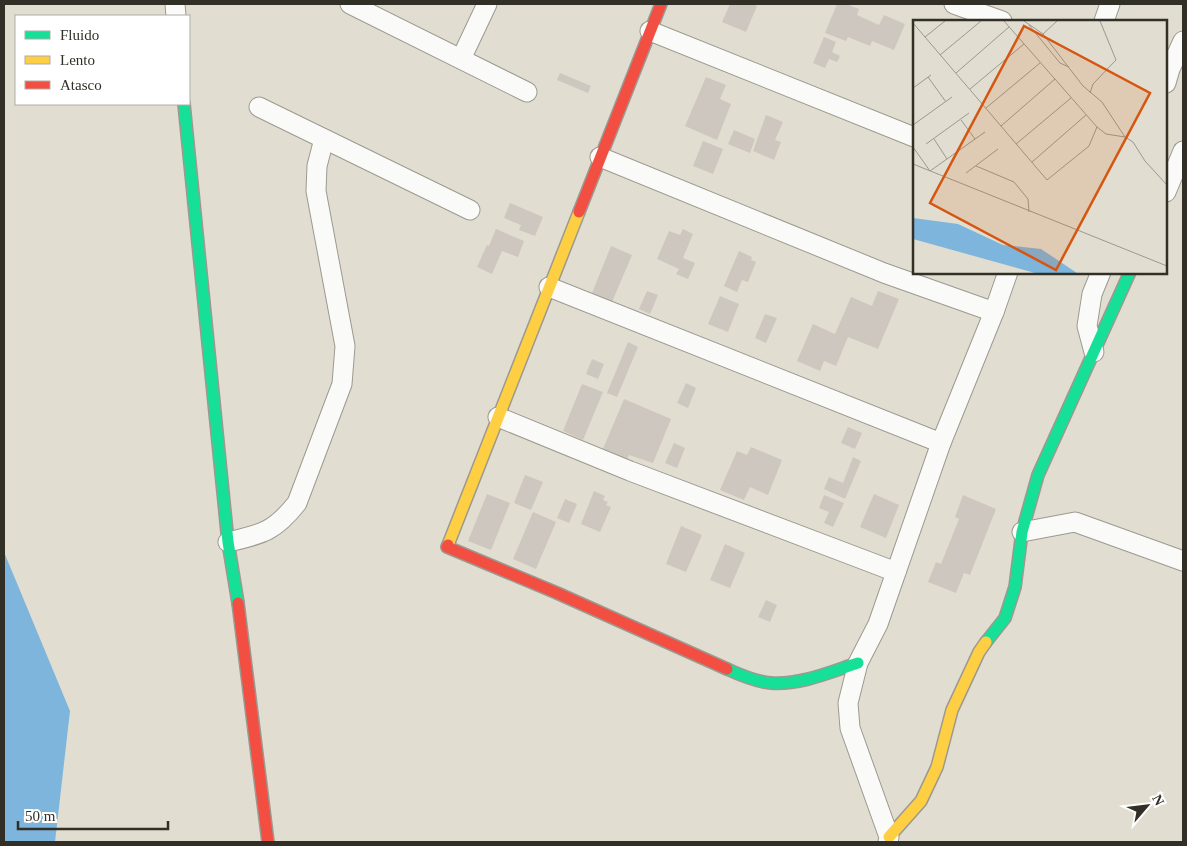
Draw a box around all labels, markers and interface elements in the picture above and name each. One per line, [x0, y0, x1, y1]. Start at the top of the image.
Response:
legend [15, 15, 190, 105]
inset map [913, 20, 1167, 274]
text: Fluido [60, 27, 99, 43]
text: Lento [60, 52, 95, 68]
text: Atasco [60, 77, 102, 93]
north arrow [1122, 781, 1172, 831]
text: N [1149, 792, 1167, 808]
scale bar [18, 798, 168, 830]
text: 50 m [25, 808, 56, 824]

